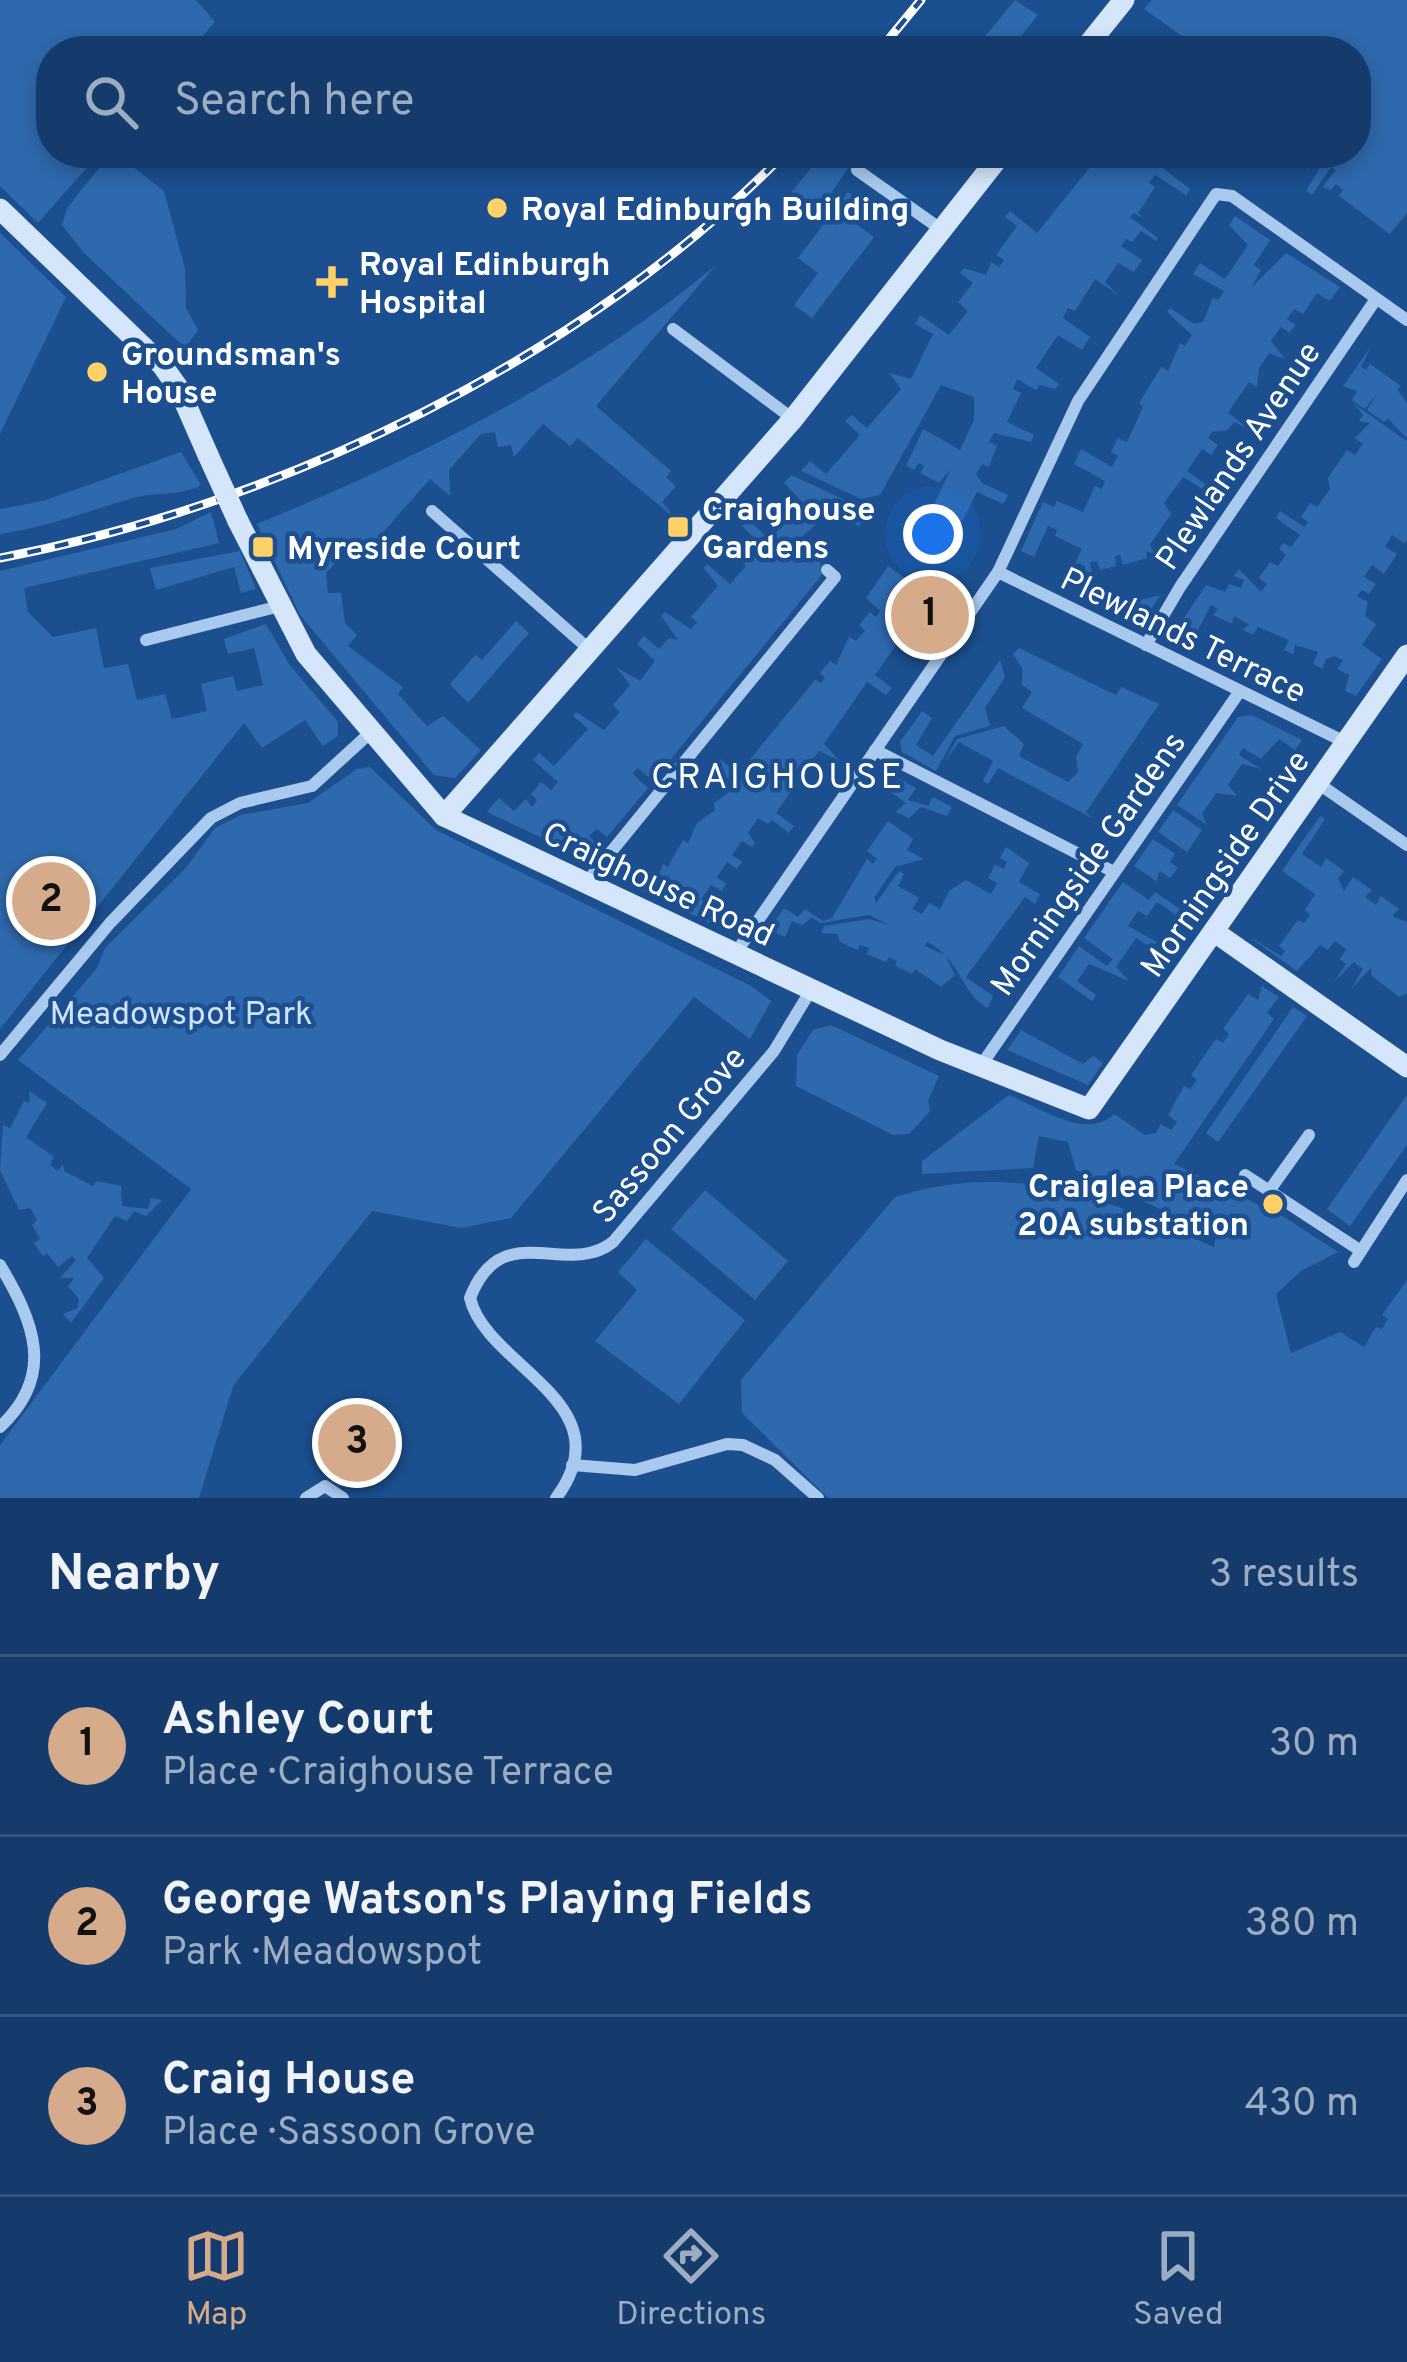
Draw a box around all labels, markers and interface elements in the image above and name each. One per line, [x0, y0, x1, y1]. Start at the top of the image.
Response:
search box [36, 36, 1371, 168]
icon: search [78, 69, 144, 135]
text: Search here [174, 74, 414, 131]
place label: Royal Edinburgh Building [521, 191, 909, 233]
marker: Royal Edinburgh Building [484, 195, 510, 221]
place label: Royal Edinburgh Hospital [359, 246, 611, 326]
marker: Royal Edinburgh Hospital [316, 266, 348, 298]
street label: Plewlands Avenue [1148, 335, 1332, 580]
place label: Groundsman's House [121, 336, 341, 416]
marker: Groundsman's House [84, 359, 110, 385]
place label: Craighouse Gardens [702, 491, 875, 571]
your location [903, 504, 963, 564]
marker: Craighouse Gardens [665, 514, 691, 540]
place label: Myreside Court [287, 530, 521, 572]
marker: Myreside Court [250, 534, 276, 560]
street label: Plewlands Terrace [1053, 560, 1312, 715]
pin: 1 [891, 570, 969, 660]
street label: Morningside Gardens [983, 725, 1197, 1006]
street label: Morningside Drive [1133, 743, 1321, 987]
district label: CRAIGHOUSE [651, 756, 905, 802]
street label: Craighouse Road [535, 815, 780, 959]
pin: 2 [12, 856, 90, 946]
park label: Meadowspot Park [49, 995, 313, 1037]
street label: Sassoon Grove [585, 1039, 757, 1234]
place label: Craiglea Place 20A substation [1017, 1168, 1249, 1248]
marker: Craiglea Place 20A substation [1260, 1191, 1286, 1217]
pin: 3 [318, 1398, 396, 1488]
text: Nearby [48, 1544, 220, 1609]
text: 3 results [1209, 1552, 1359, 1601]
text: Ashley Court [162, 1693, 434, 1750]
text: 1 [79, 1721, 95, 1770]
text: 30 m [1269, 1721, 1359, 1770]
text: Place · Craighouse Terrace [162, 1750, 614, 1799]
text: George Watson's Playing Fields [162, 1873, 813, 1930]
text: 2 [75, 1901, 99, 1950]
text: 380 m [1245, 1901, 1359, 1950]
text: Park · Meadowspot [162, 1930, 482, 1979]
text: Craig House [162, 2053, 415, 2110]
text: 3 [75, 2081, 99, 2130]
text: 430 m [1244, 2081, 1359, 2130]
text: Place · Sassoon Grove [162, 2110, 536, 2159]
tab: Map [183, 2223, 249, 2337]
tab: Directions [616, 2223, 766, 2337]
tab: Saved [1133, 2223, 1224, 2337]

